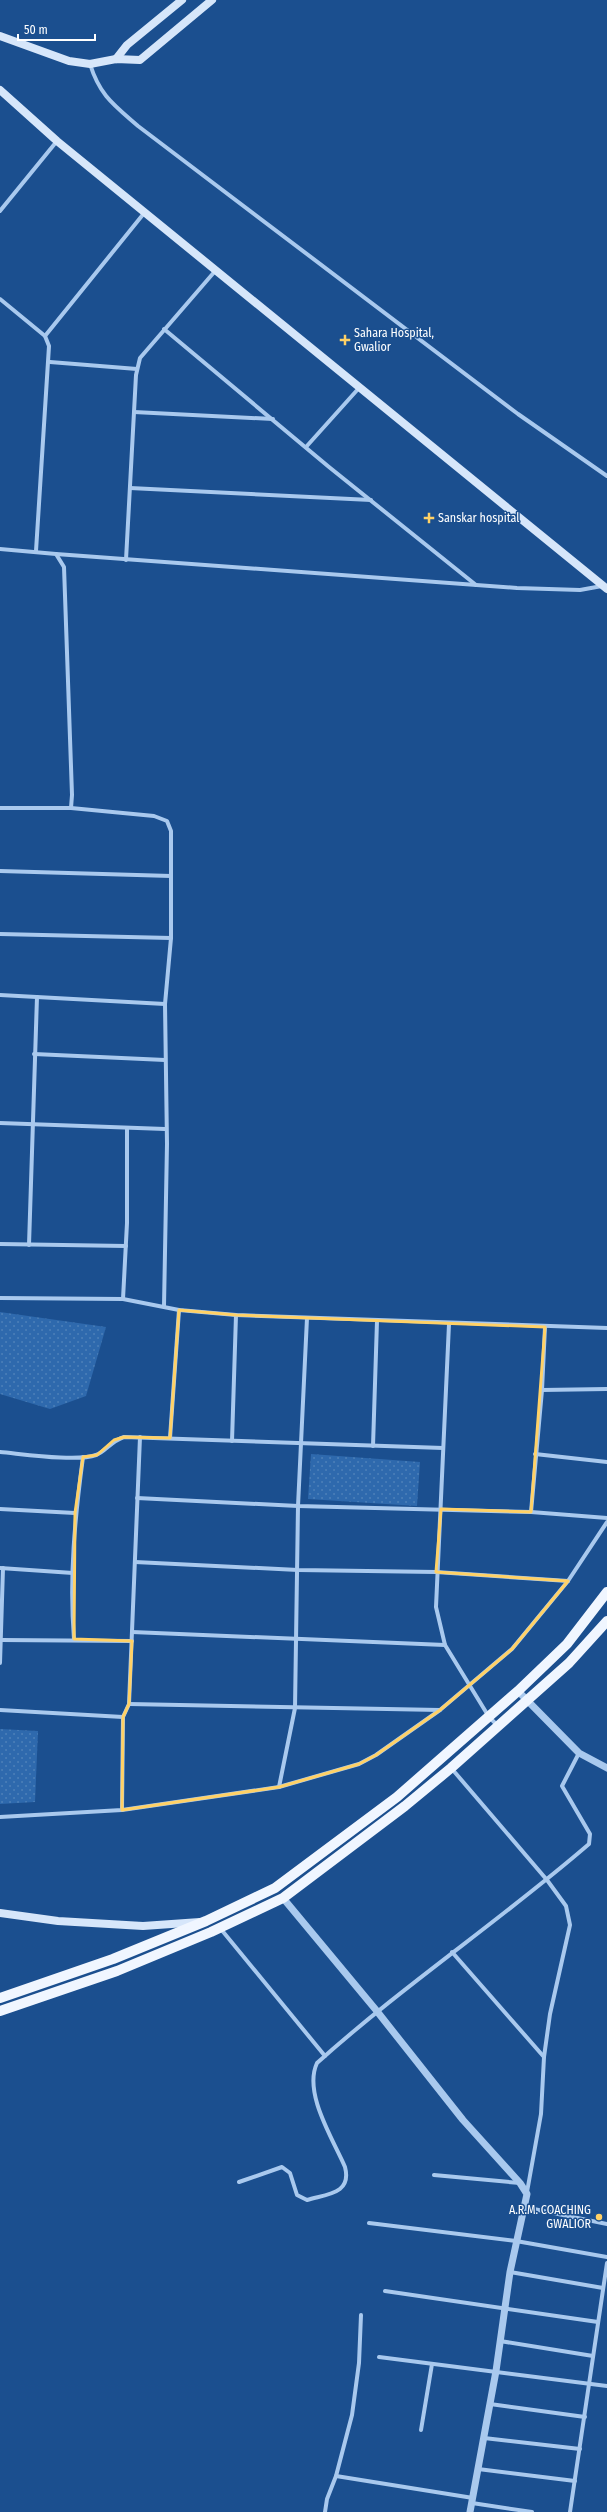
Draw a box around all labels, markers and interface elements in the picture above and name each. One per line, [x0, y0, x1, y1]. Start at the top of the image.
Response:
scale bar [18, 16, 95, 42]
text: 50 m [24, 23, 48, 37]
place label: Sahara Hospital, Gwalior [354, 326, 434, 354]
marker: Sahara Hospital, Gwalior [339, 334, 351, 346]
place label: Sanskar hospital [438, 511, 520, 525]
marker: Sanskar hospital [423, 512, 435, 524]
place label: A.R.M. COACHING GWALIOR [509, 2203, 591, 2231]
marker: A.R.M. COACHING GWALIOR [594, 2212, 604, 2222]

